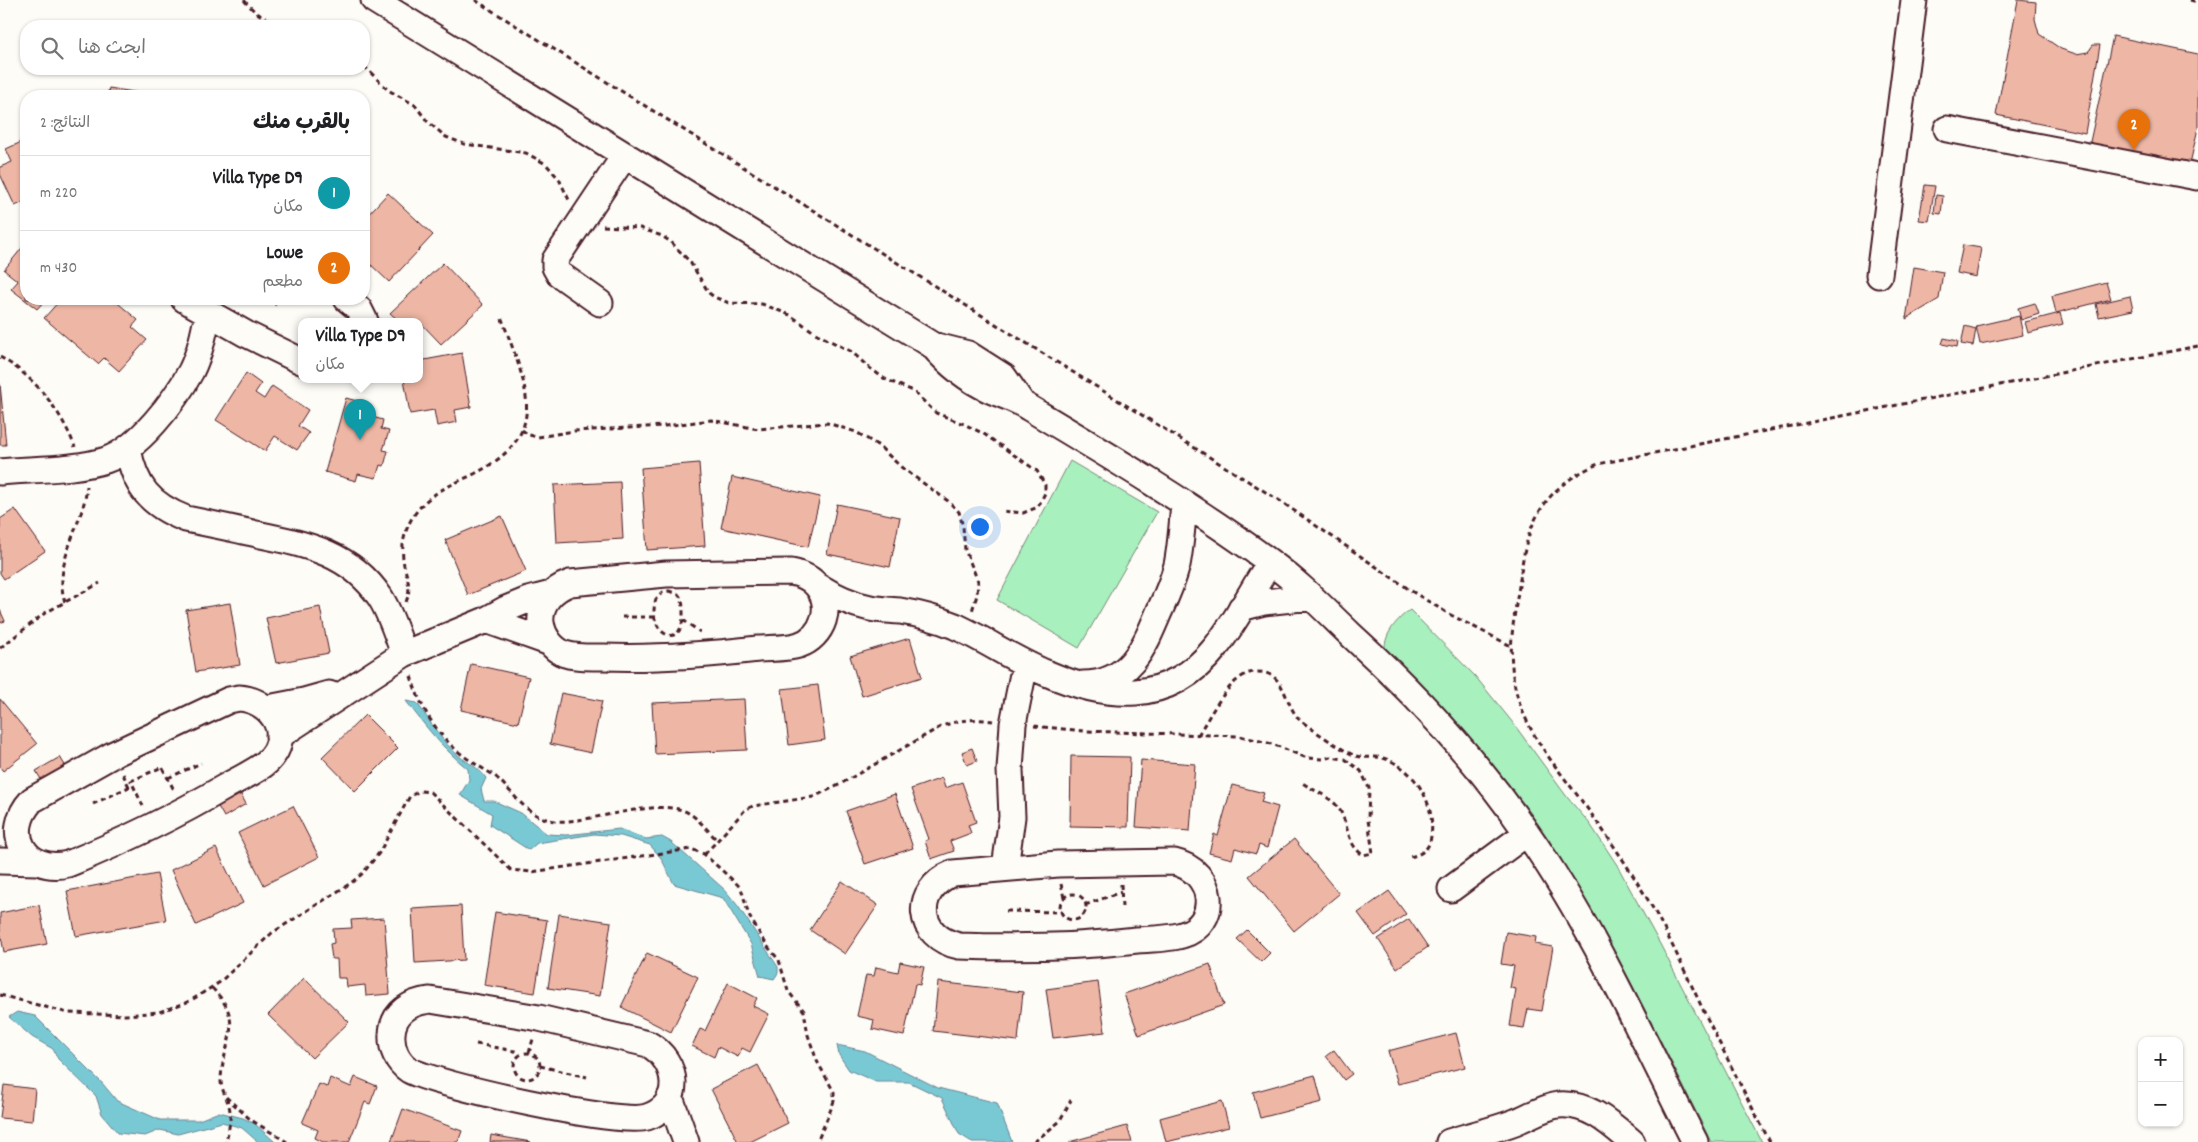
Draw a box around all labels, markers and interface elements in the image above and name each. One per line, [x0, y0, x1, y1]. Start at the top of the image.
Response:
search box [20, 20, 370, 75]
icon: search [38, 34, 66, 62]
text: ابحث هنا [78, 36, 146, 63]
text: بالقرب منك [253, 109, 350, 139]
pin: 2 [2118, 109, 2150, 150]
text: النتائج: 2 [40, 112, 90, 135]
text: Villa Type D9 [213, 166, 303, 193]
text: 220 m [40, 182, 77, 205]
text: 1 [332, 182, 336, 205]
text: مكان [273, 196, 303, 219]
text: Lowe [266, 241, 303, 268]
text: 430 m [40, 257, 77, 280]
text: 2 [331, 257, 338, 280]
text: مطعم [263, 271, 303, 294]
popup [298, 318, 423, 383]
text: Villa Type D9 [315, 324, 406, 351]
text: مكان [315, 354, 345, 377]
pin: 1 [344, 399, 376, 440]
your location [967, 514, 993, 540]
map controls [2138, 1037, 2183, 1127]
button: + [2138, 1037, 2183, 1082]
button: − [2138, 1082, 2183, 1127]

